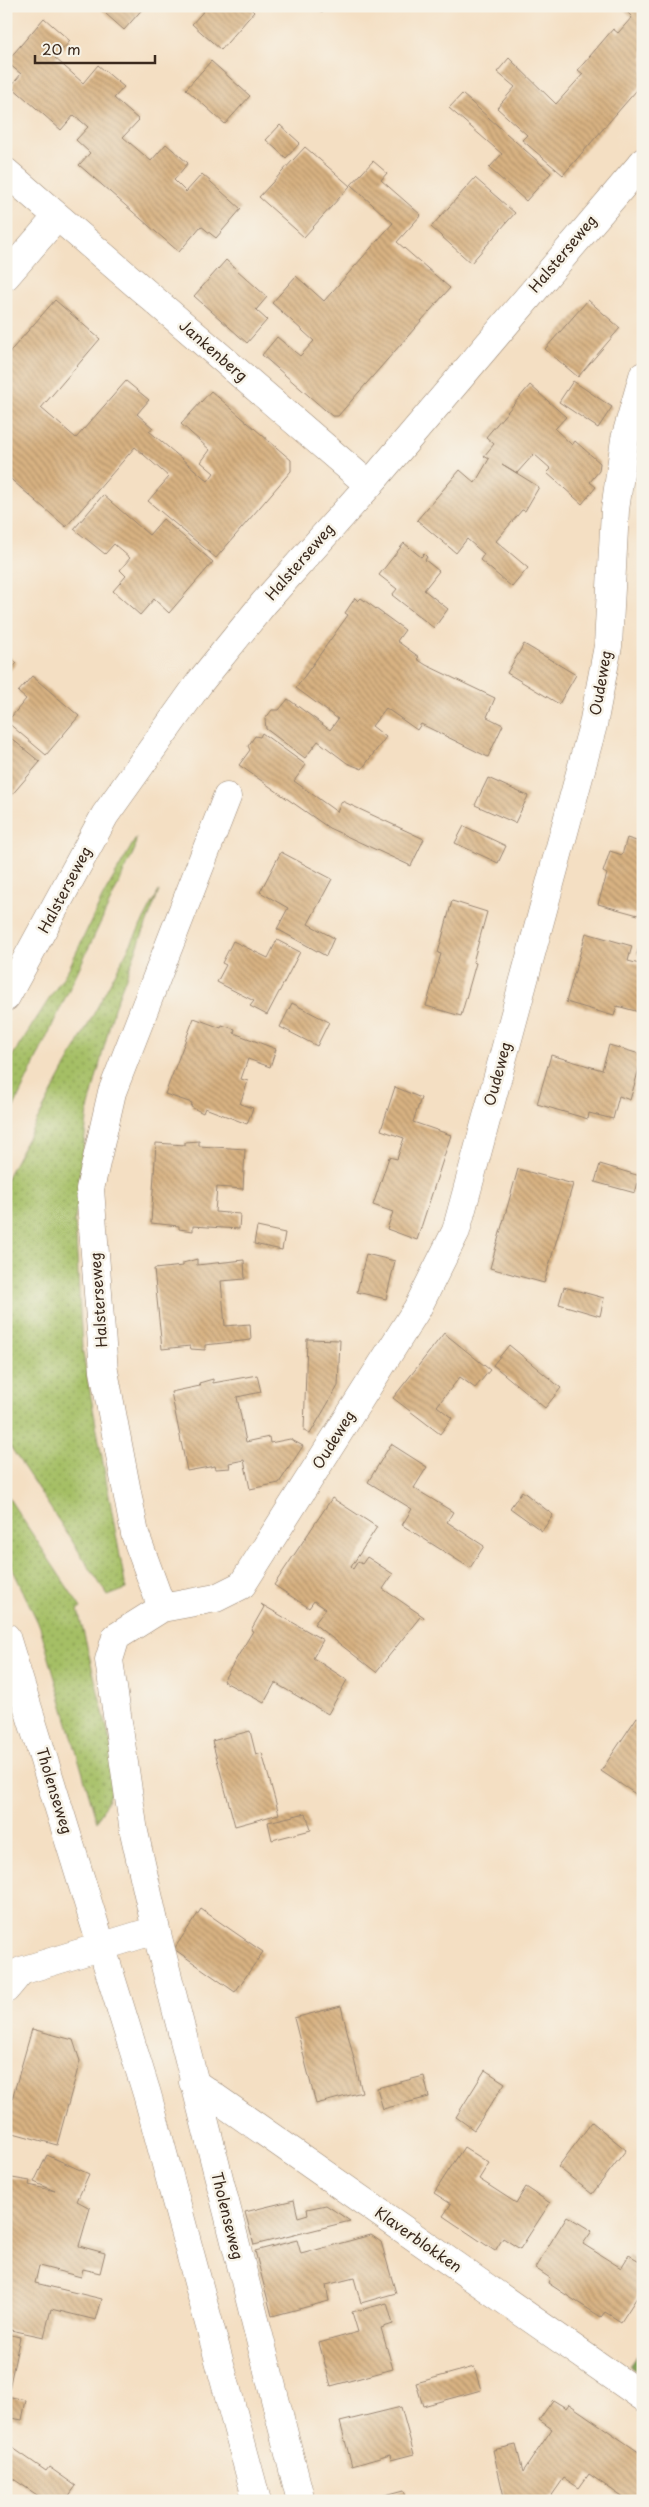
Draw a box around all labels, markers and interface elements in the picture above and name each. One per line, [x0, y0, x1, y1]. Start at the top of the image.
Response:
scale bar [35, 32, 155, 64]
text: 20 m [42, 37, 81, 60]
street label: Halsterseweg [522, 209, 601, 297]
street label: Jankenberg [175, 314, 253, 386]
street label: Halsterseweg [259, 517, 339, 605]
street label: Oudeweg [582, 648, 617, 717]
street label: Halsterseweg [31, 842, 96, 937]
street label: Oudeweg [477, 1039, 516, 1108]
street label: Halsterseweg [83, 1252, 112, 1349]
street label: Oudeweg [306, 1405, 360, 1473]
street label: Tholenseweg [31, 1744, 79, 1837]
street label: Tholenseweg [206, 2169, 250, 2262]
street label: Klaverblokken [371, 2200, 467, 2277]

